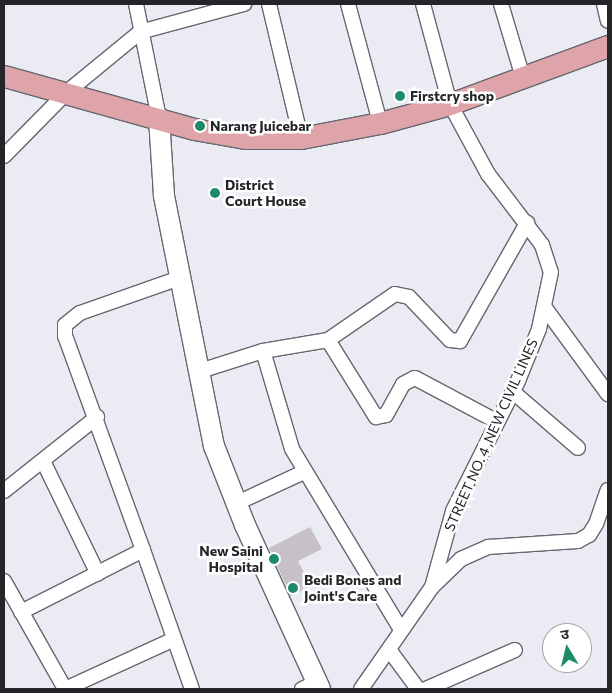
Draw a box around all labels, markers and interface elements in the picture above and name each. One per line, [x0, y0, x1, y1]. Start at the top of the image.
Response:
place label: Firstcry shop [410, 88, 494, 104]
marker: Firstcry shop [394, 90, 406, 102]
place label: Narang Juicebar [210, 118, 311, 134]
marker: Narang Juicebar [194, 120, 206, 132]
place label: District Court House [225, 177, 306, 210]
marker: District Court House [209, 187, 221, 199]
street label: STREET NO. 4 ,NEW CIVIL LINES [441, 336, 541, 534]
place label: New Saini Hospital [199, 543, 263, 576]
marker: New Saini Hospital [267, 552, 281, 566]
place label: Bedi Bones and Joint's Care [304, 572, 401, 604]
marker: Bedi Bones and Joint's Care [286, 581, 300, 595]
north arrow [542, 623, 592, 673]
text: उ [559, 625, 570, 643]

